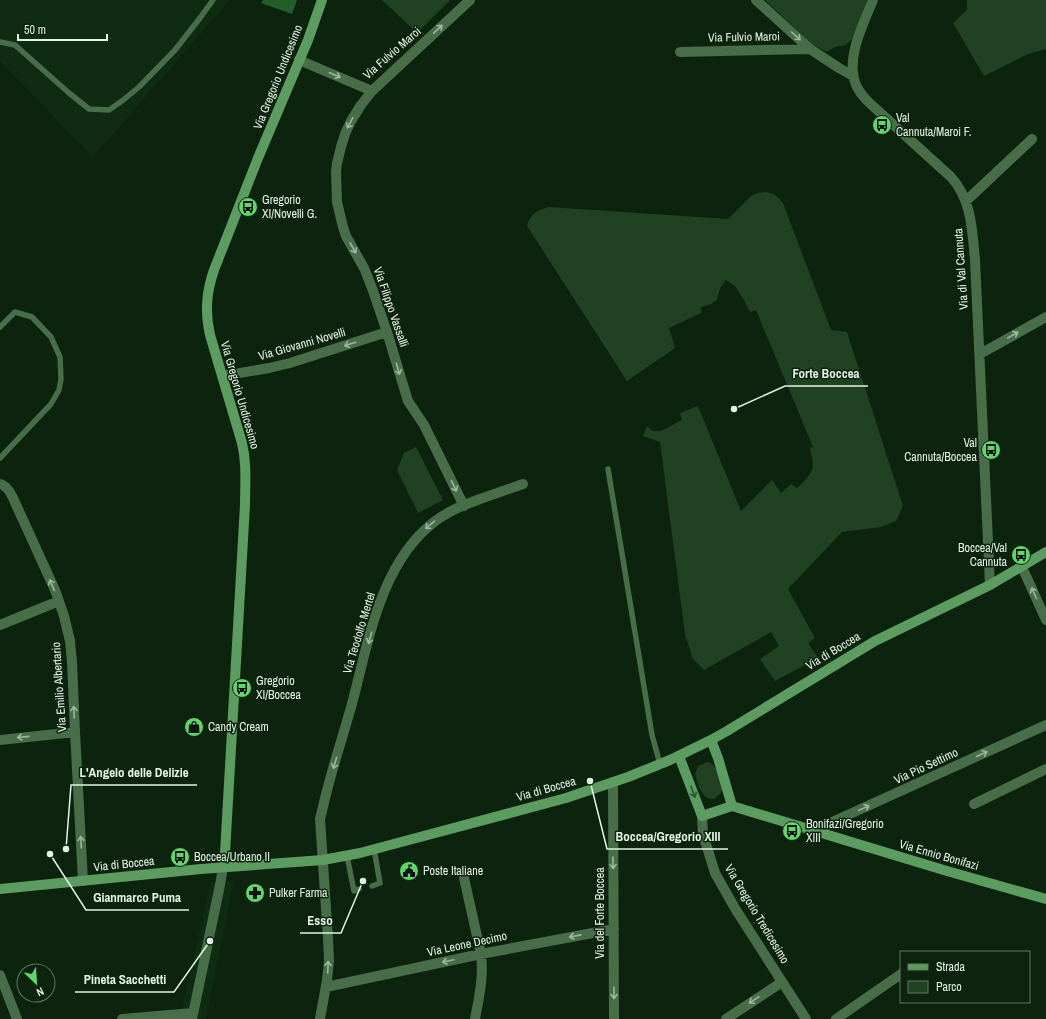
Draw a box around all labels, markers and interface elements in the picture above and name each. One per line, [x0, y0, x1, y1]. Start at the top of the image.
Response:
scale bar [18, 16, 107, 42]
text: 50 m [24, 22, 46, 38]
street label: Via Gregorio Undicesimo [250, 22, 306, 132]
street label: Via Fulvio Maroi [360, 23, 424, 83]
one-way arrow [433, 24, 443, 34]
street label: Via Fulvio Maroi [708, 28, 780, 46]
one-way arrow [790, 31, 801, 40]
one-way arrow [329, 72, 341, 79]
place label: Val Cannuta/Maroi F. [896, 110, 971, 140]
bus stop icon: Val Cannuta/Maroi F. [871, 114, 893, 136]
one-way arrow [346, 117, 354, 129]
place label: Gregorio XI/Novelli G. [262, 192, 317, 222]
bus stop icon: Gregorio XI/Novelli G. [237, 196, 259, 218]
street label: Via di Val Cannuta [950, 227, 972, 310]
one-way arrow [349, 242, 357, 254]
street label: Via Filippo Vassalli [370, 265, 412, 349]
street label: Via Giovanni Novelli [256, 324, 348, 364]
one-way arrow [1007, 331, 1019, 339]
street label: Via Gregorio Undicesimo [217, 339, 263, 451]
one-way arrow [344, 341, 357, 348]
callout: Forte Boccea [785, 361, 868, 386]
one-way arrow [395, 363, 402, 376]
text: Forte Boccea [792, 365, 860, 382]
place label: Val Cannuta/Boccea [904, 435, 978, 465]
bus stop icon: Val Cannuta/Boccea [980, 439, 1002, 461]
one-way arrow [451, 480, 458, 492]
one-way arrow [425, 521, 436, 530]
place label: Boccea/Val Cannuta [958, 540, 1008, 570]
bus stop icon: Boccea/Val Cannuta [1010, 544, 1032, 566]
one-way arrow [48, 579, 56, 591]
one-way arrow [1030, 588, 1037, 600]
street label: Via Teodolfo Mertel [339, 590, 379, 676]
street label: Via di Boccea [803, 628, 864, 674]
one-way arrow [366, 631, 373, 644]
street label: Via Emilio Albertario [48, 642, 70, 732]
place label: Gregorio XI/Boccea [256, 673, 301, 703]
bus stop icon: Gregorio XI/Boccea [231, 677, 253, 699]
one-way arrow [70, 706, 78, 719]
shop icon: Candy Cream [183, 716, 205, 738]
place label: Candy Cream [208, 719, 269, 735]
one-way arrow [17, 733, 30, 741]
street label: Via Pio Settimo [891, 744, 961, 788]
one-way arrow [976, 750, 988, 757]
one-way arrow [331, 756, 338, 769]
callout: L'Angelo delle Delizie [71, 760, 197, 785]
text: L'Angelo delle Delizie [79, 764, 189, 781]
street label: Via di Boccea [514, 773, 578, 805]
one-way arrow [689, 786, 697, 798]
one-way arrow [858, 804, 870, 811]
place label: Bonifazi/Gregorio XIII [806, 816, 884, 846]
bus stop icon: Bonifazi/Gregorio XIII [781, 820, 803, 842]
callout: Boccea/Gregorio XIII [607, 824, 728, 849]
text: Boccea/Gregorio XIII [616, 828, 720, 845]
one-way arrow [77, 836, 85, 849]
street label: Via Ennio Bonifazi [897, 836, 981, 874]
bus stop icon: Boccea/Urbano II [169, 846, 191, 868]
place label: Boccea/Urbano II [194, 849, 270, 865]
street label: Via di Boccea [93, 853, 156, 875]
one-way arrow [609, 856, 617, 869]
public building icon: Poste Italiane [398, 860, 420, 882]
street label: Via Gregorio Tredicesimo [721, 861, 793, 967]
place label: Poste Italiane [423, 863, 483, 879]
street label: Via del Forte Boccea [592, 867, 608, 959]
pharmacy icon: Pulker Farma [244, 882, 266, 904]
callout: Gianmarco Puma [86, 885, 189, 910]
place label: Pulker Farma [269, 885, 328, 901]
text: Gianmarco Puma [93, 889, 181, 906]
callout: Esso [300, 908, 341, 933]
text: Esso [307, 912, 333, 929]
street label: Via Leone Decimo [426, 928, 508, 960]
one-way arrow [569, 932, 582, 940]
legend [900, 951, 1030, 1003]
one-way arrow [442, 957, 455, 965]
text: Strada [936, 959, 966, 975]
one-way arrow [325, 961, 332, 974]
north arrow [16, 963, 56, 1003]
callout: Pineta Sacchetti [75, 967, 174, 992]
text: Pineta Sacchetti [84, 971, 166, 988]
text: Parco [936, 979, 962, 995]
text: N [34, 984, 46, 1000]
one-way arrow [610, 986, 618, 999]
one-way arrow [749, 996, 760, 1004]

